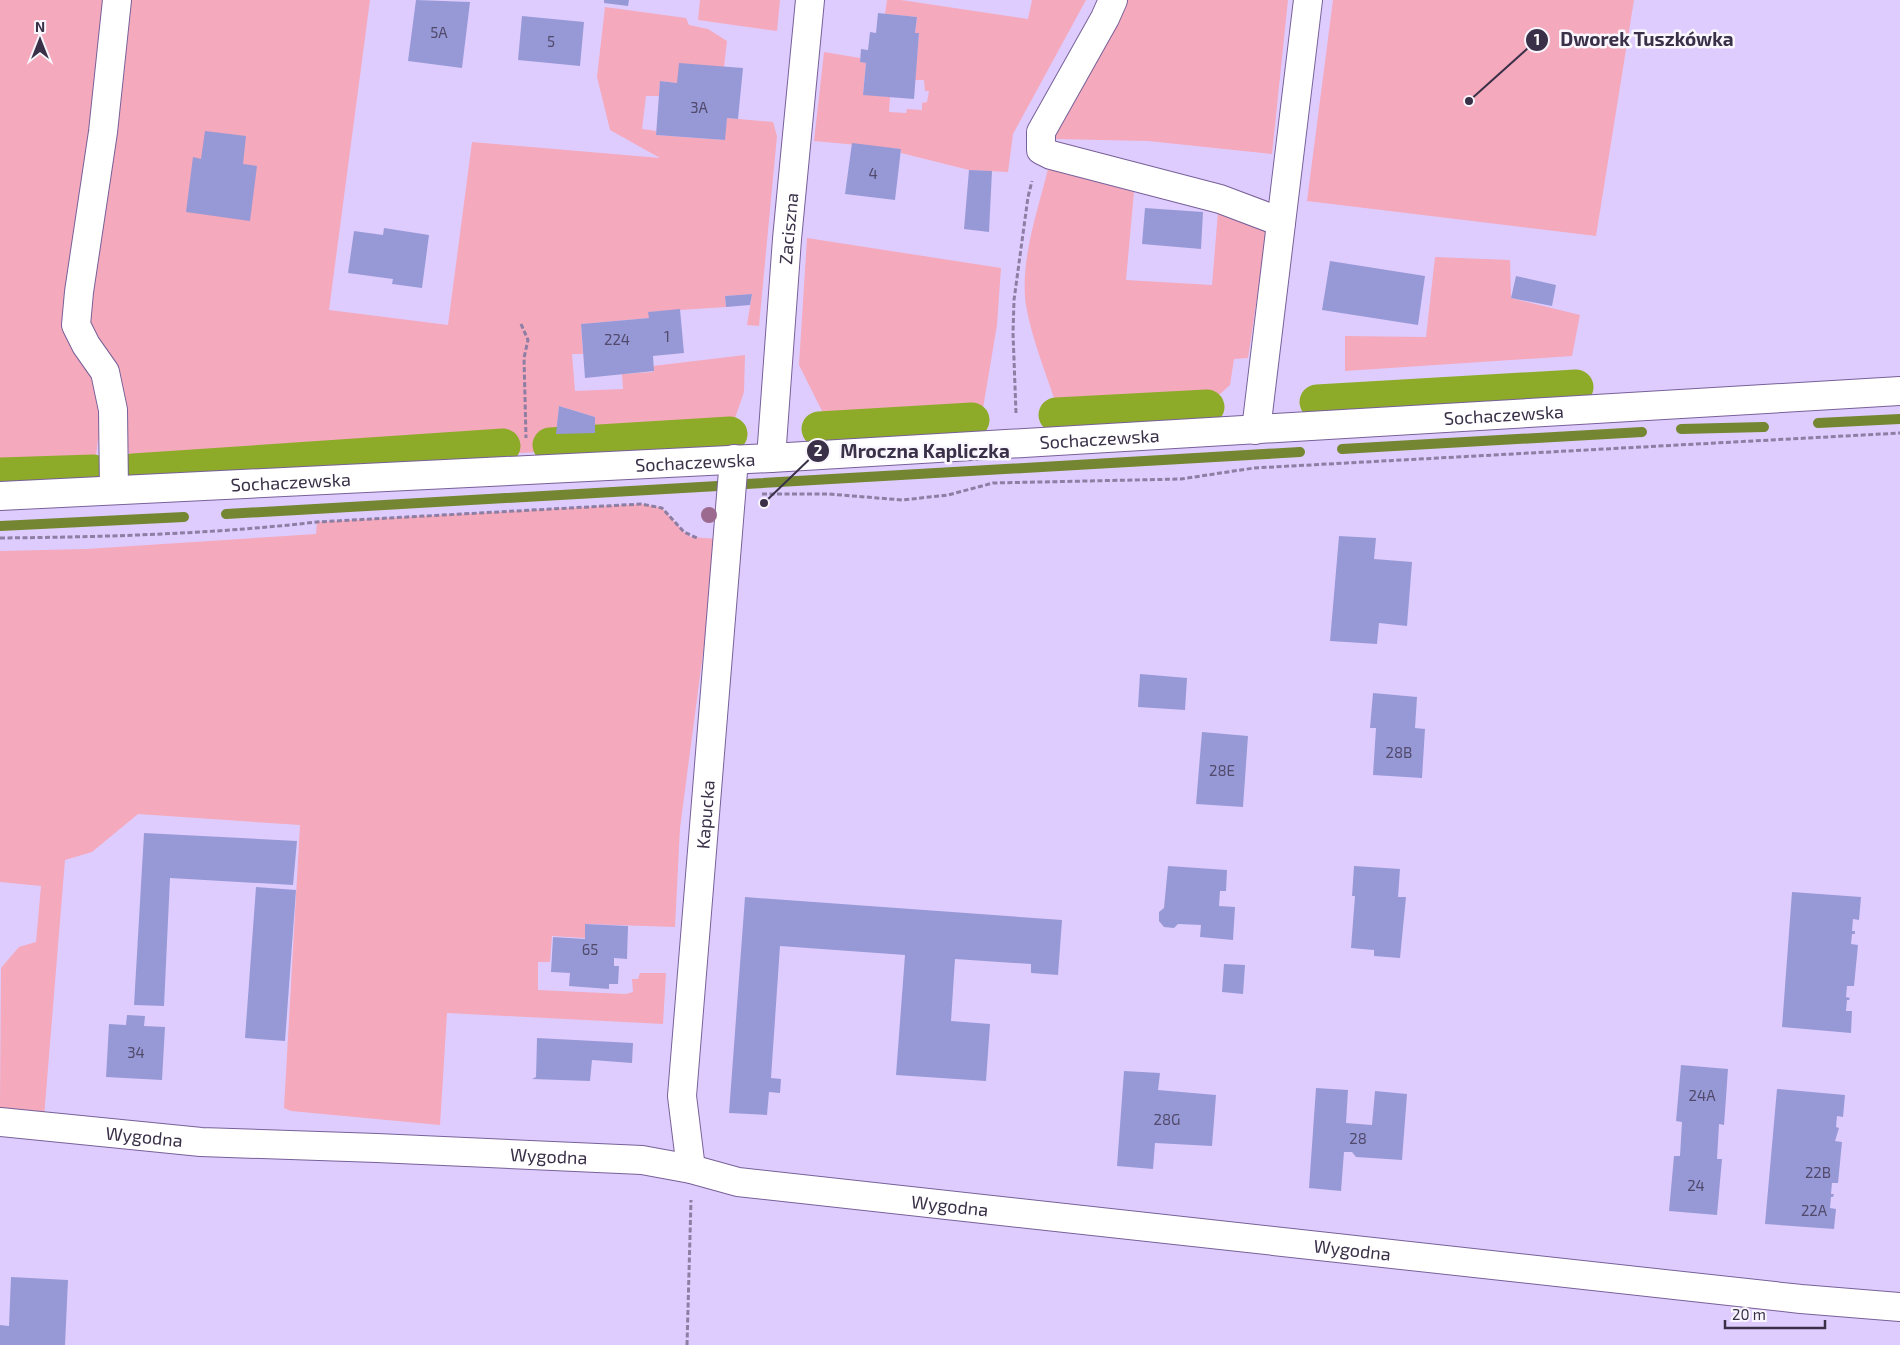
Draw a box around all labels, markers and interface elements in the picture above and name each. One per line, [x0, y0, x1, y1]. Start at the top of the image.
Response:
north arrow [15, 15, 65, 65]
text: N [35, 18, 45, 35]
house number: 5A [430, 23, 448, 41]
callout: Dworek Tuszkówka [1525, 23, 1744, 57]
text: Dworek Tuszkówka [1560, 27, 1734, 50]
text: 1 [1534, 30, 1540, 48]
house number: 5 [547, 32, 555, 50]
house number: 3A [690, 98, 709, 116]
house number: 4 [868, 164, 878, 182]
street label: Zaciszna [774, 192, 802, 265]
house number: 1 [664, 327, 670, 345]
house number: 224 [604, 330, 630, 348]
street label: Sochaczewska [1443, 400, 1564, 429]
street label: Sochaczewska [1039, 424, 1160, 453]
callout: Mroczna Kapliczka [805, 434, 1020, 468]
text: Mroczna Kapliczka [840, 439, 1010, 462]
text: 2 [814, 441, 823, 459]
street label: Sochaczewska [635, 448, 756, 476]
street label: Sochaczewska [230, 468, 351, 496]
house number: 28B [1386, 743, 1412, 761]
house number: 28E [1209, 761, 1235, 779]
street label: Kapucka [691, 779, 719, 850]
house number: 65 [582, 940, 598, 958]
house number: 34 [127, 1043, 145, 1061]
house number: 24A [1689, 1086, 1716, 1104]
house number: 28G [1154, 1110, 1180, 1128]
street label: Wygodna [105, 1122, 184, 1151]
house number: 28 [1349, 1129, 1367, 1147]
street label: Wygodna [510, 1143, 588, 1169]
house number: 22B [1805, 1163, 1831, 1181]
house number: 24 [1687, 1176, 1705, 1194]
street label: Wygodna [910, 1190, 989, 1220]
house number: 22A [1801, 1201, 1828, 1219]
street label: Wygodna [1313, 1234, 1392, 1265]
scale bar [1725, 1298, 1825, 1330]
text: 20 m [1732, 1305, 1766, 1323]

